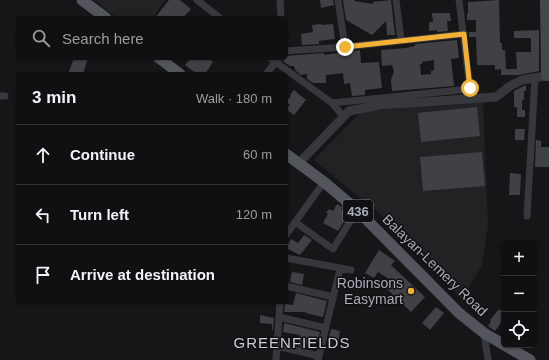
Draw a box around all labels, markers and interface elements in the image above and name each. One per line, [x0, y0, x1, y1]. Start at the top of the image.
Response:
search box [16, 16, 288, 60]
icon: search [30, 27, 52, 49]
text: Search here [62, 30, 144, 47]
route end [336, 38, 354, 56]
route start [461, 79, 479, 97]
text: 3 min [32, 88, 76, 107]
text: Walk · 180 m [196, 91, 272, 106]
icon: ahead [32, 144, 54, 166]
text: Continue [70, 146, 135, 163]
text: 60 m [243, 147, 272, 162]
road number: 436 [343, 200, 373, 222]
icon: left [32, 204, 54, 226]
text: Turn left [70, 206, 129, 223]
text: 120 m [236, 207, 272, 222]
street label: Balayan-Lemery Road [379, 211, 491, 319]
map controls [501, 240, 537, 348]
button: + [501, 240, 537, 276]
icon: arrive [32, 264, 54, 286]
text: Arrive at destination [70, 266, 215, 283]
place label: Robinsons Easymart [337, 275, 403, 307]
button: − [501, 276, 537, 312]
marker: Robinsons Easymart [406, 286, 416, 296]
button: locate [501, 312, 537, 348]
district label: GREENFIELDS [234, 334, 350, 351]

